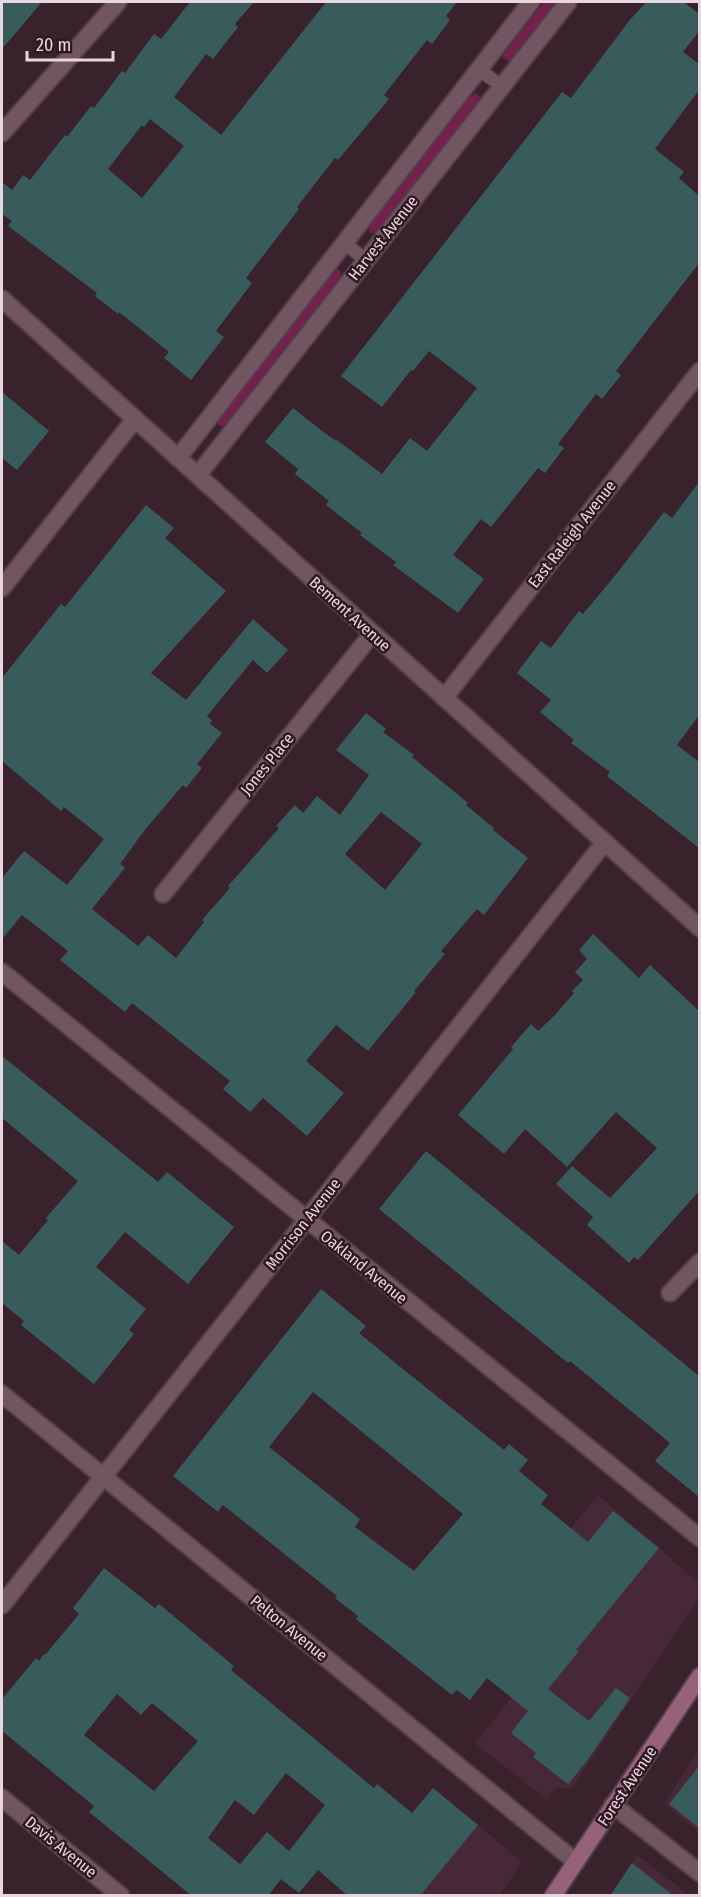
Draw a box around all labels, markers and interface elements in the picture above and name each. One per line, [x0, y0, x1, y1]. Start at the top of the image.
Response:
scale bar [27, 24, 112, 62]
text: 20 m [36, 34, 71, 56]
street label: Harvest Avenue [344, 192, 422, 284]
street label: East Raleigh Avenue [524, 476, 620, 591]
street label: Bement Avenue [306, 573, 394, 655]
street label: Jones Place [236, 729, 298, 799]
street label: Morrison Avenue [261, 1175, 345, 1273]
street label: Oakland Avenue [317, 1226, 411, 1308]
street label: Pelton Avenue [247, 1591, 331, 1665]
street label: Forest Avenue [593, 1743, 661, 1829]
street label: Davis Avenue [21, 1812, 101, 1882]

